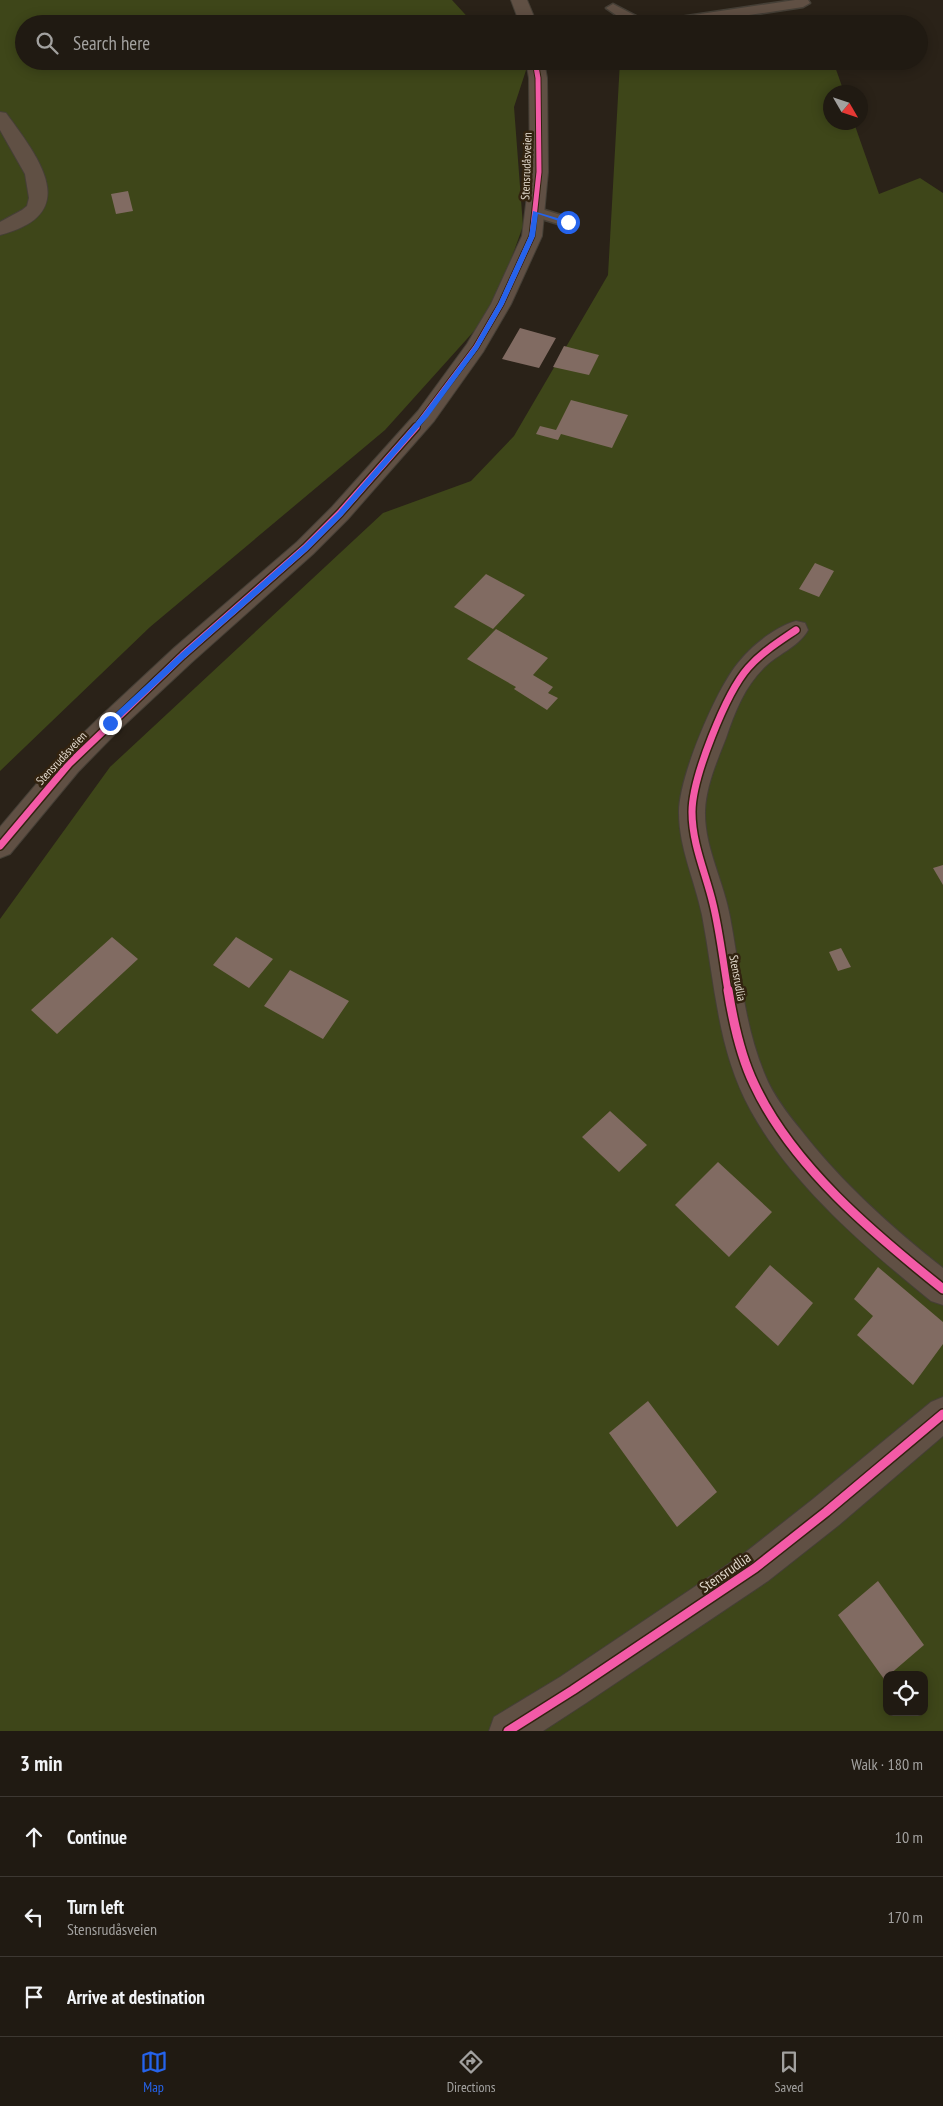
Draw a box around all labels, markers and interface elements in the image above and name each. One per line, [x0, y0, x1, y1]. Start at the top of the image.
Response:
search box [15, 15, 928, 70]
icon: search [33, 29, 61, 57]
text: Search here [73, 31, 150, 55]
north arrow [823, 85, 868, 130]
street label: Stensrudåsveien [517, 132, 535, 200]
route start [557, 211, 580, 234]
route end [99, 712, 122, 735]
street label: Stensrudåsveien [32, 728, 90, 788]
street label: Stensrudlia [726, 954, 750, 1002]
street label: Stensrudlia [696, 1548, 754, 1596]
map controls [883, 1671, 928, 1716]
button: locate [883, 1671, 928, 1716]
text: 3 min [20, 1750, 62, 1777]
text: Walk · 180 m [851, 1754, 923, 1774]
icon: ahead [20, 1823, 48, 1851]
text: Continue [67, 1825, 127, 1849]
text: 10 m [895, 1827, 923, 1847]
text: Turn left [67, 1895, 124, 1919]
icon: left [20, 1903, 48, 1931]
text: 170 m [888, 1907, 923, 1927]
text: Stensrudåsveien [67, 1919, 157, 1939]
icon: arrive [20, 1983, 48, 2011]
text: Arrive at destination [67, 1985, 205, 2009]
tab: Map [140, 2048, 168, 2096]
tab: Directions [447, 2048, 495, 2096]
tab: Saved [775, 2048, 803, 2096]

